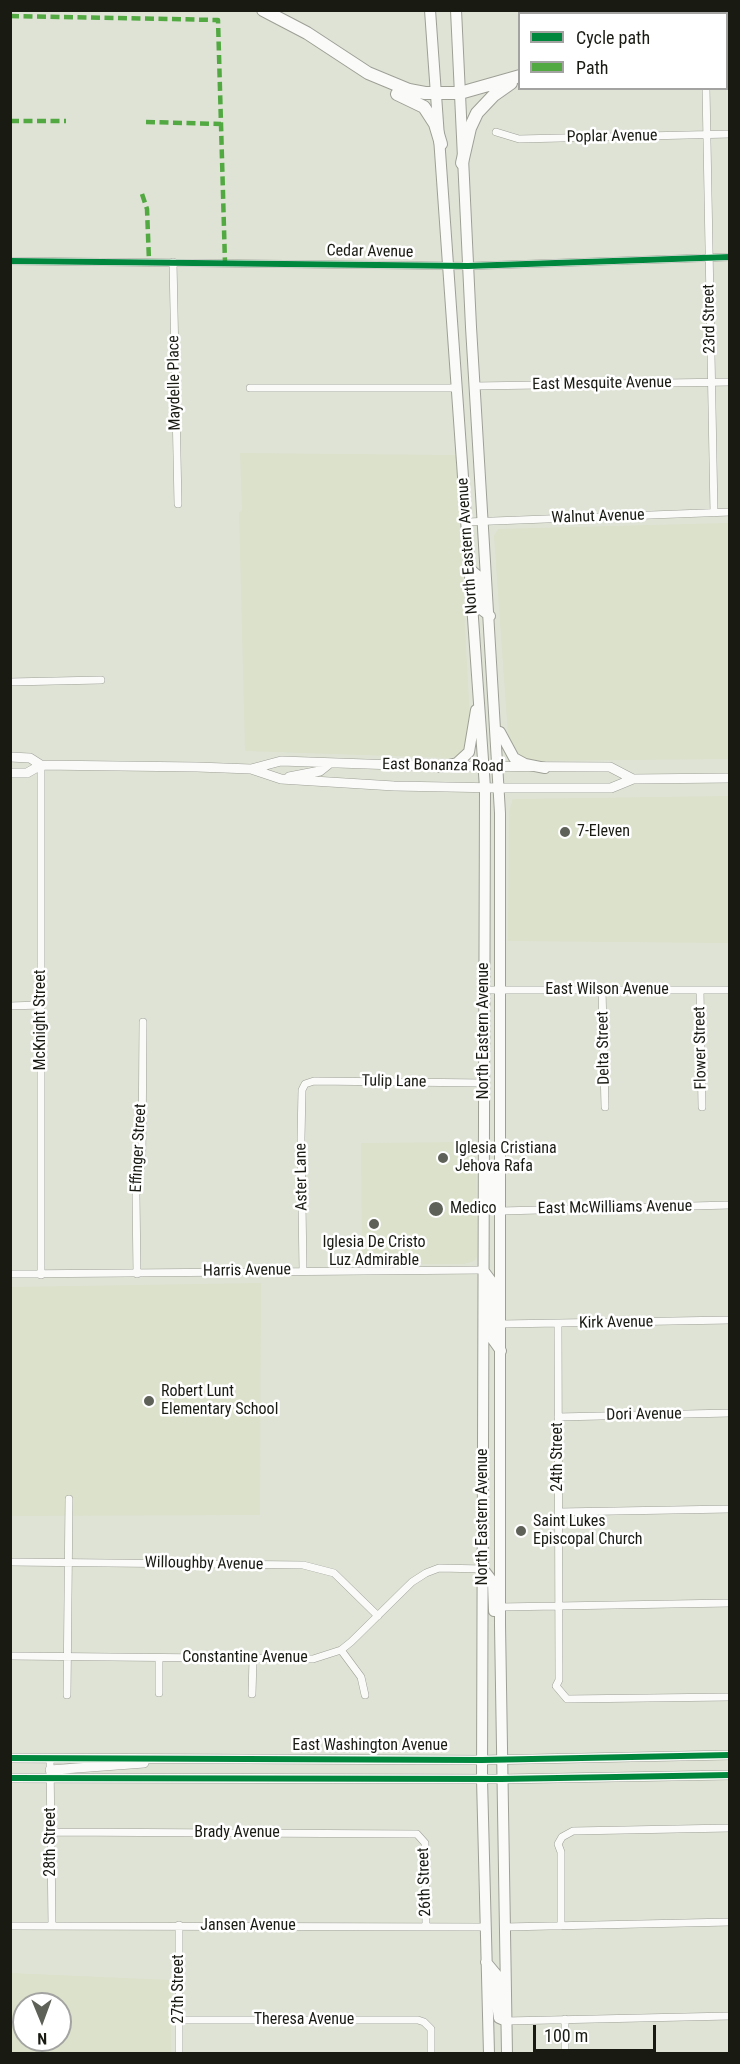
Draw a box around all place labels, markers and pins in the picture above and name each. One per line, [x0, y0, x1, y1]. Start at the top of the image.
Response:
place label: 7-Eleven [577, 822, 630, 842]
marker: 7-Eleven [558, 825, 572, 839]
place label: Iglesia Cristiana Jehova Rafa [455, 1139, 557, 1177]
marker: Iglesia Cristiana Jehova Rafa [436, 1151, 450, 1165]
place label: Medico [450, 1199, 497, 1219]
marker: Medico [427, 1200, 445, 1218]
marker: Iglesia De Cristo Luz Admirable [367, 1217, 381, 1231]
place label: Iglesia De Cristo Luz Admirable [322, 1233, 426, 1271]
place label: Robert Lunt Elementary School [161, 1382, 278, 1420]
marker: Robert Lunt Elementary School [142, 1394, 156, 1408]
place label: Saint Lukes Episcopal Church [533, 1512, 643, 1550]
marker: Saint Lukes Episcopal Church [514, 1524, 528, 1538]

